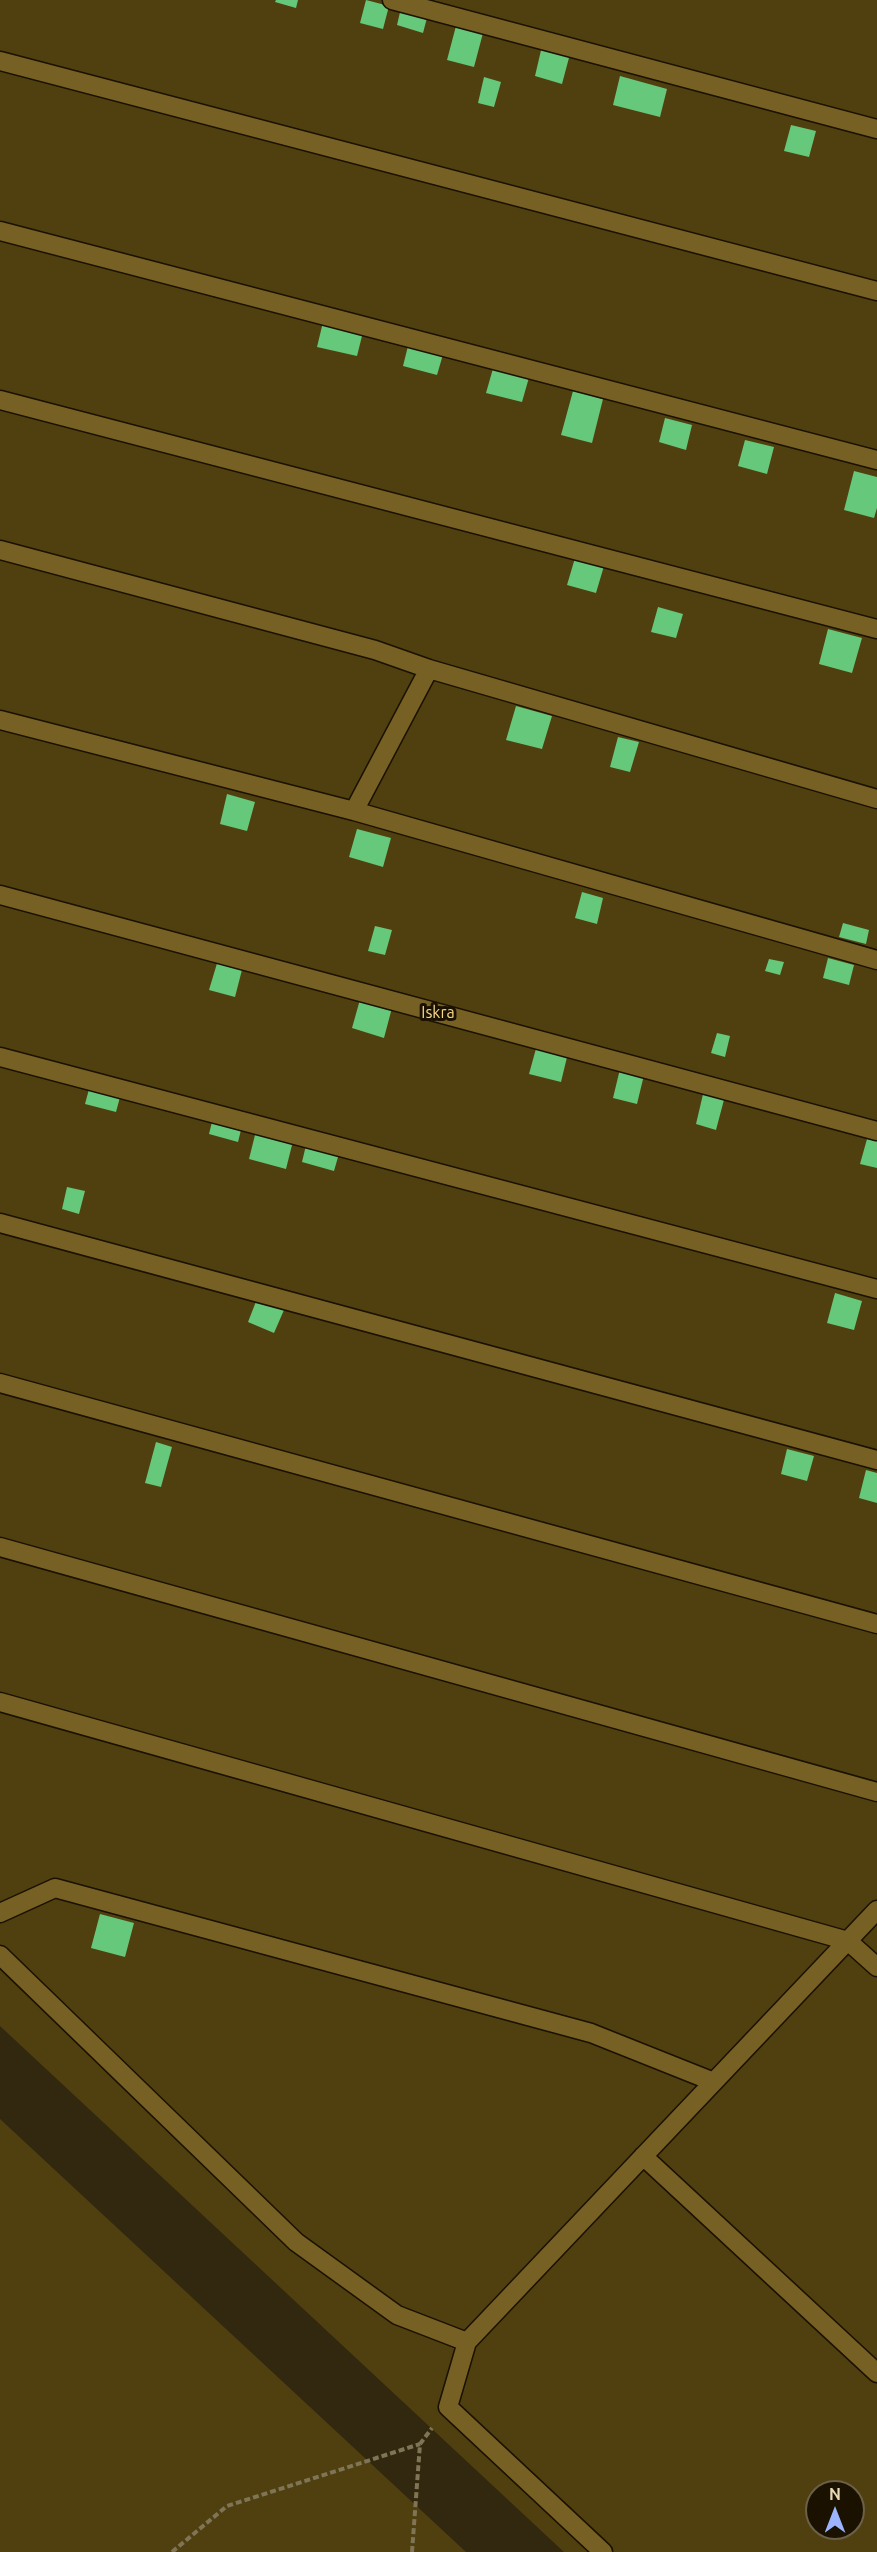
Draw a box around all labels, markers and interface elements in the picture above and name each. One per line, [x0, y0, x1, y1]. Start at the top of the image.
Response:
park label: Iskra [421, 1003, 455, 1023]
north arrow [805, 2480, 865, 2540]
text: N [829, 2485, 841, 2503]

